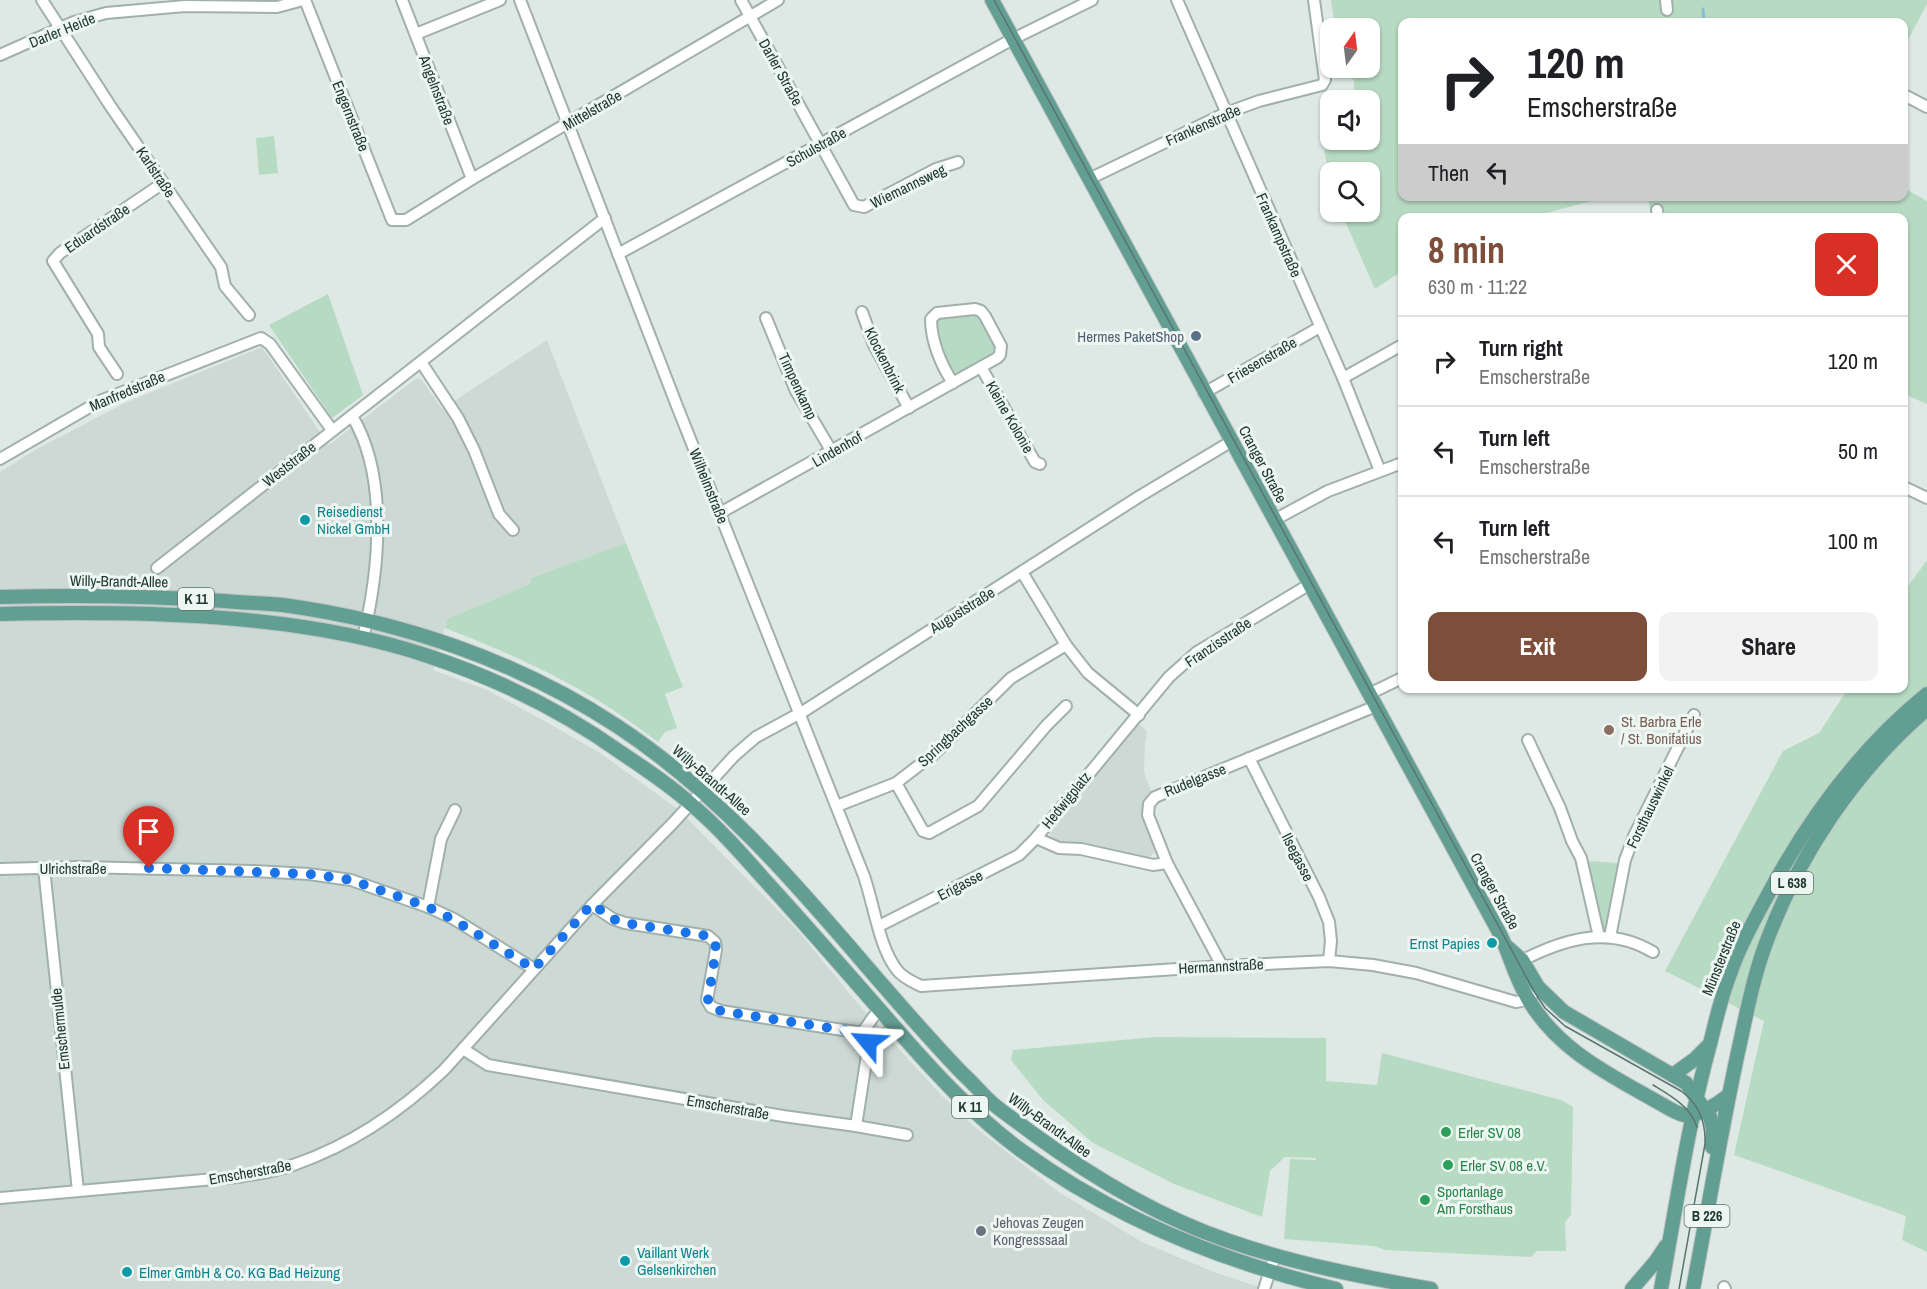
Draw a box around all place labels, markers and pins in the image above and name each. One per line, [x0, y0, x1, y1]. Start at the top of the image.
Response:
place label: Hermes PaketShop [1077, 326, 1184, 347]
marker: Hermes PaketShop [1189, 329, 1203, 343]
place label: Reisedienst Nickel GmbH [317, 501, 390, 539]
marker: Reisedienst Nickel GmbH [298, 513, 312, 527]
place label: St. Barbra Erle / St. Bonifatius [1621, 711, 1702, 749]
marker: St. Barbra Erle / St. Bonifatius [1602, 723, 1616, 737]
pin [123, 806, 174, 868]
place label: Ernst Papies [1410, 933, 1480, 954]
marker: Ernst Papies [1485, 936, 1499, 950]
place label: Erler SV 08 [1458, 1122, 1521, 1143]
marker: Erler SV 08 [1439, 1125, 1453, 1139]
place label: Erler SV 08 e.V. [1460, 1155, 1547, 1176]
marker: Erler SV 08 e.V. [1441, 1158, 1455, 1172]
place label: Sportanlage Am Forsthaus [1436, 1181, 1513, 1219]
marker: Sportanlage Am Forsthaus [1418, 1193, 1432, 1207]
place label: Jehovas Zeugen Kongresssaal [993, 1212, 1084, 1250]
marker: Jehovas Zeugen Kongresssaal [974, 1224, 988, 1238]
place label: Vaillant Werk Gelsenkirchen [637, 1242, 716, 1280]
marker: Vaillant Werk Gelsenkirchen [618, 1254, 632, 1268]
place label: Elmer GmbH & Co. KG Bad Heizung [139, 1262, 340, 1283]
marker: Elmer GmbH & Co. KG Bad Heizung [120, 1265, 134, 1279]

